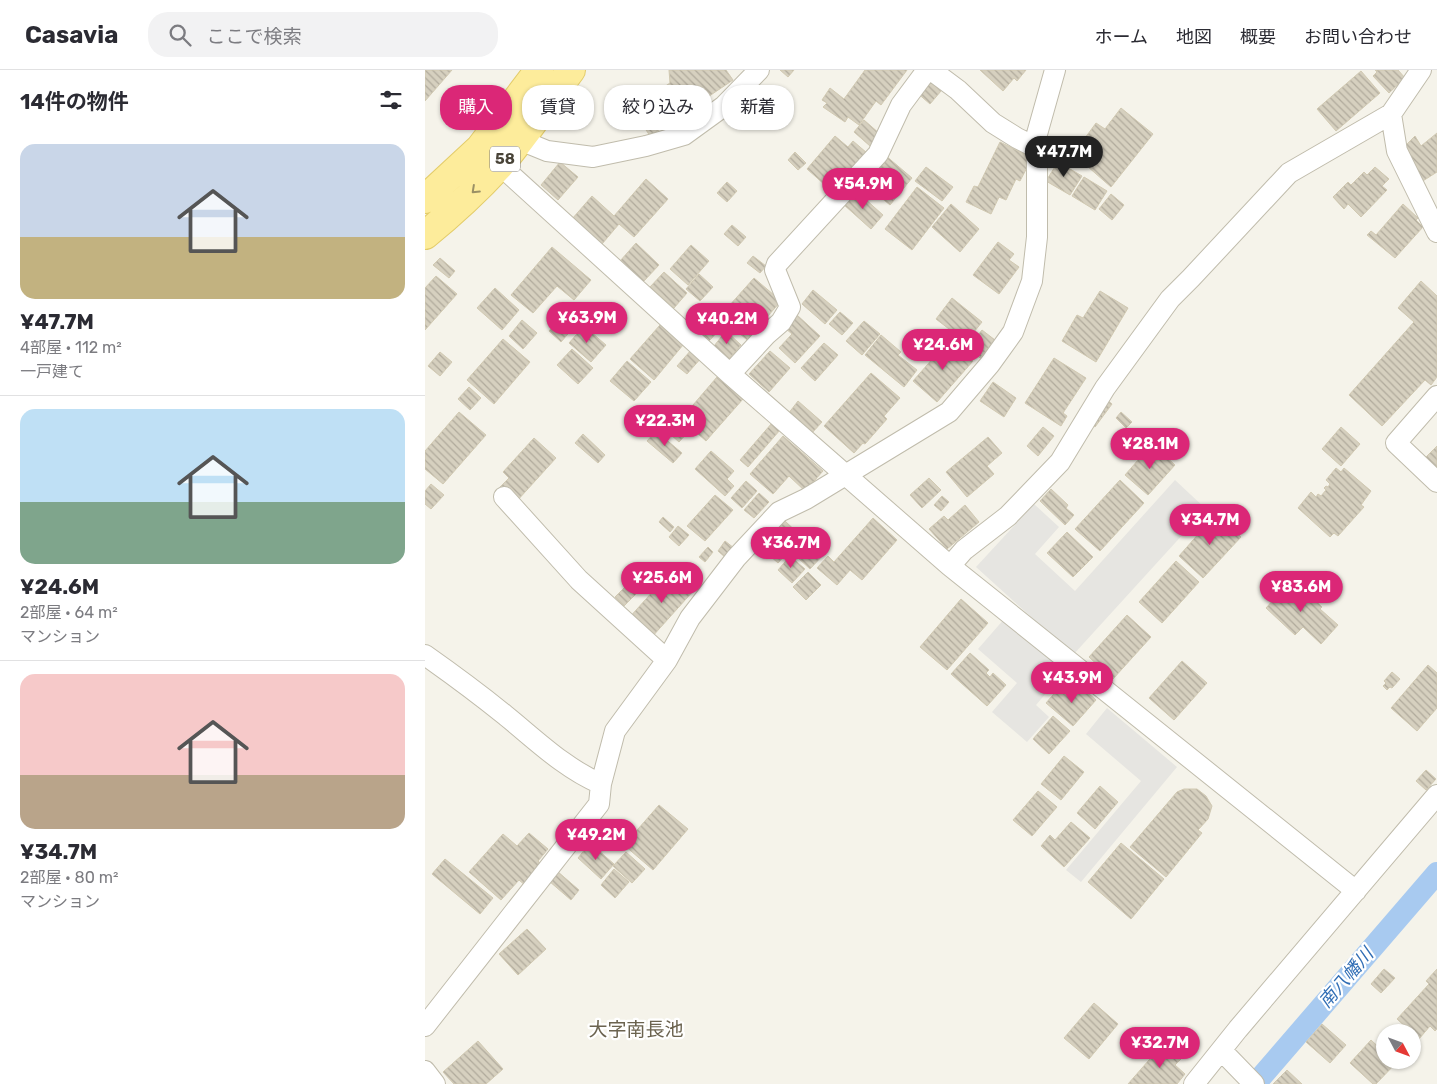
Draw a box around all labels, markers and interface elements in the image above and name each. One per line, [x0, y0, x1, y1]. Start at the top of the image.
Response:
search box [148, 12, 498, 57]
text: Casavia [25, 21, 118, 49]
icon: search [166, 21, 194, 49]
text: ここで検索 [206, 25, 301, 48]
text: ホーム [1095, 26, 1148, 48]
text: 地図 [1176, 26, 1212, 48]
text: 概要 [1240, 26, 1276, 48]
text: お問い合わせ [1304, 26, 1412, 48]
chip: 購入 [440, 85, 512, 130]
chip: 賃貸 [522, 85, 594, 130]
chip: 絞り込み [604, 85, 712, 130]
chip: 新着 [722, 85, 794, 130]
icon: filters [377, 86, 405, 114]
text: 14件の物件 [20, 89, 129, 114]
pin: ¥47.7M [1023, 136, 1105, 178]
text: ¥47.7M [1036, 142, 1092, 161]
road number: 58 [490, 146, 520, 172]
pin: ¥54.9M [822, 168, 904, 210]
text: ¥54.9M [833, 174, 893, 193]
icon: home [168, 176, 258, 266]
one-way arrow [472, 184, 481, 193]
pin: ¥63.9M [546, 302, 628, 344]
pin: ¥40.2M [686, 302, 768, 345]
text: ¥63.9M [557, 308, 617, 327]
text: ¥47.7M [20, 309, 94, 334]
text: ¥40.2M [697, 309, 757, 328]
pin: ¥24.6M [902, 328, 984, 371]
text: ¥24.6M [913, 335, 973, 354]
text: 4部屋 · 112 m² [20, 338, 122, 357]
text: 一戸建て [20, 362, 84, 381]
pin: ¥22.3M [624, 404, 706, 447]
text: ¥22.3M [635, 411, 695, 430]
pin: ¥28.1M [1109, 428, 1191, 470]
text: ¥28.1M [1122, 434, 1178, 453]
icon: home [168, 442, 258, 532]
pin: ¥34.7M [1169, 504, 1251, 546]
text: ¥34.7M [1181, 510, 1239, 529]
pin: ¥36.7M [750, 526, 832, 569]
text: ¥36.7M [762, 533, 820, 552]
pin: ¥25.6M [621, 562, 703, 604]
text: ¥25.6M [632, 568, 692, 587]
pin: ¥83.6M [1260, 570, 1342, 613]
text: ¥24.6M [20, 574, 99, 599]
text: ¥83.6M [1271, 577, 1331, 596]
text: 2部屋 · 64 m² [20, 603, 118, 622]
text: マンション [20, 627, 100, 646]
pin: ¥43.9M [1031, 662, 1113, 704]
text: ¥43.9M [1042, 668, 1102, 687]
icon: home [168, 707, 258, 797]
pin: ¥49.2M [555, 818, 637, 861]
text: ¥49.2M [566, 825, 626, 844]
text: ¥34.7M [20, 839, 97, 864]
text: 2部屋 · 80 m² [20, 868, 118, 887]
text: マンション [20, 892, 100, 911]
water label: 南八幡川 [1314, 942, 1379, 1012]
district label: 大字南長池 [588, 1018, 684, 1041]
north arrow [1376, 1024, 1421, 1069]
map controls [1376, 1024, 1421, 1069]
pin: ¥32.7M [1119, 1026, 1201, 1069]
text: ¥32.7M [1131, 1033, 1189, 1052]

